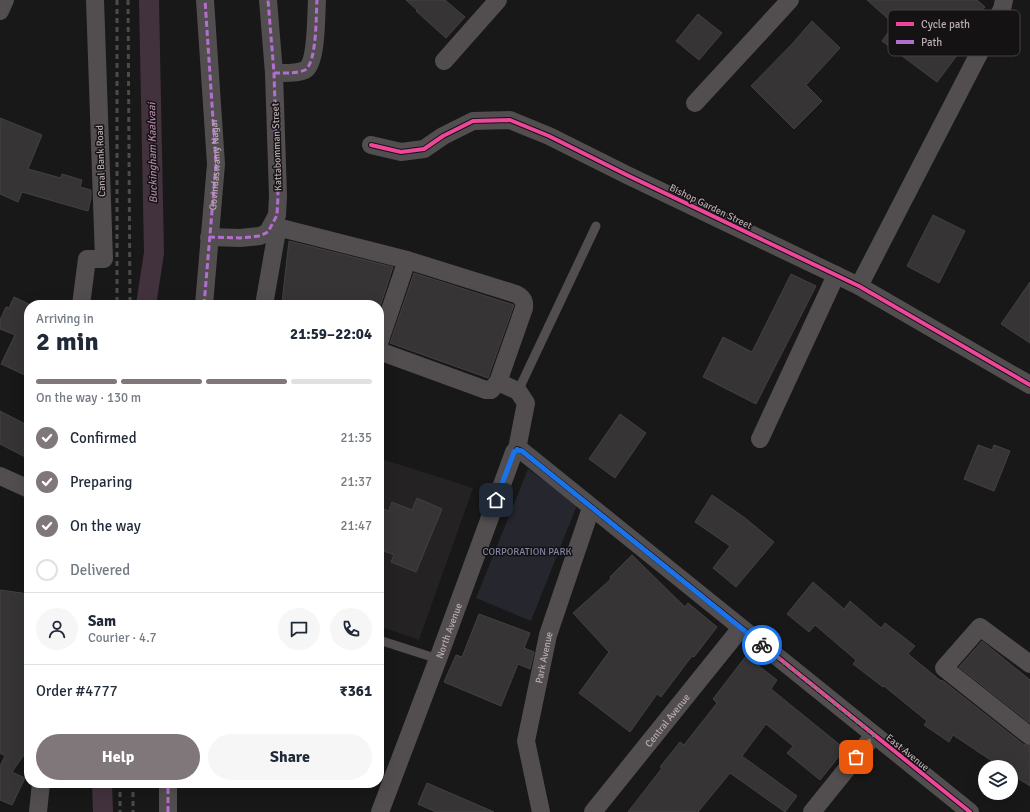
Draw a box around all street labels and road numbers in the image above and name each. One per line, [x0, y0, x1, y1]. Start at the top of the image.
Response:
street label: Kattabomman Street [269, 102, 285, 191]
street label: Govindaswamy Nagar [207, 118, 223, 211]
street label: Canal Bank Road [94, 125, 108, 197]
street label: Bishop Garden Street [667, 182, 754, 232]
street label: North Avenue [434, 601, 465, 660]
street label: Park Avenue [533, 630, 556, 685]
street label: Central Avenue [643, 692, 693, 750]
street label: East Avenue [883, 732, 931, 774]

